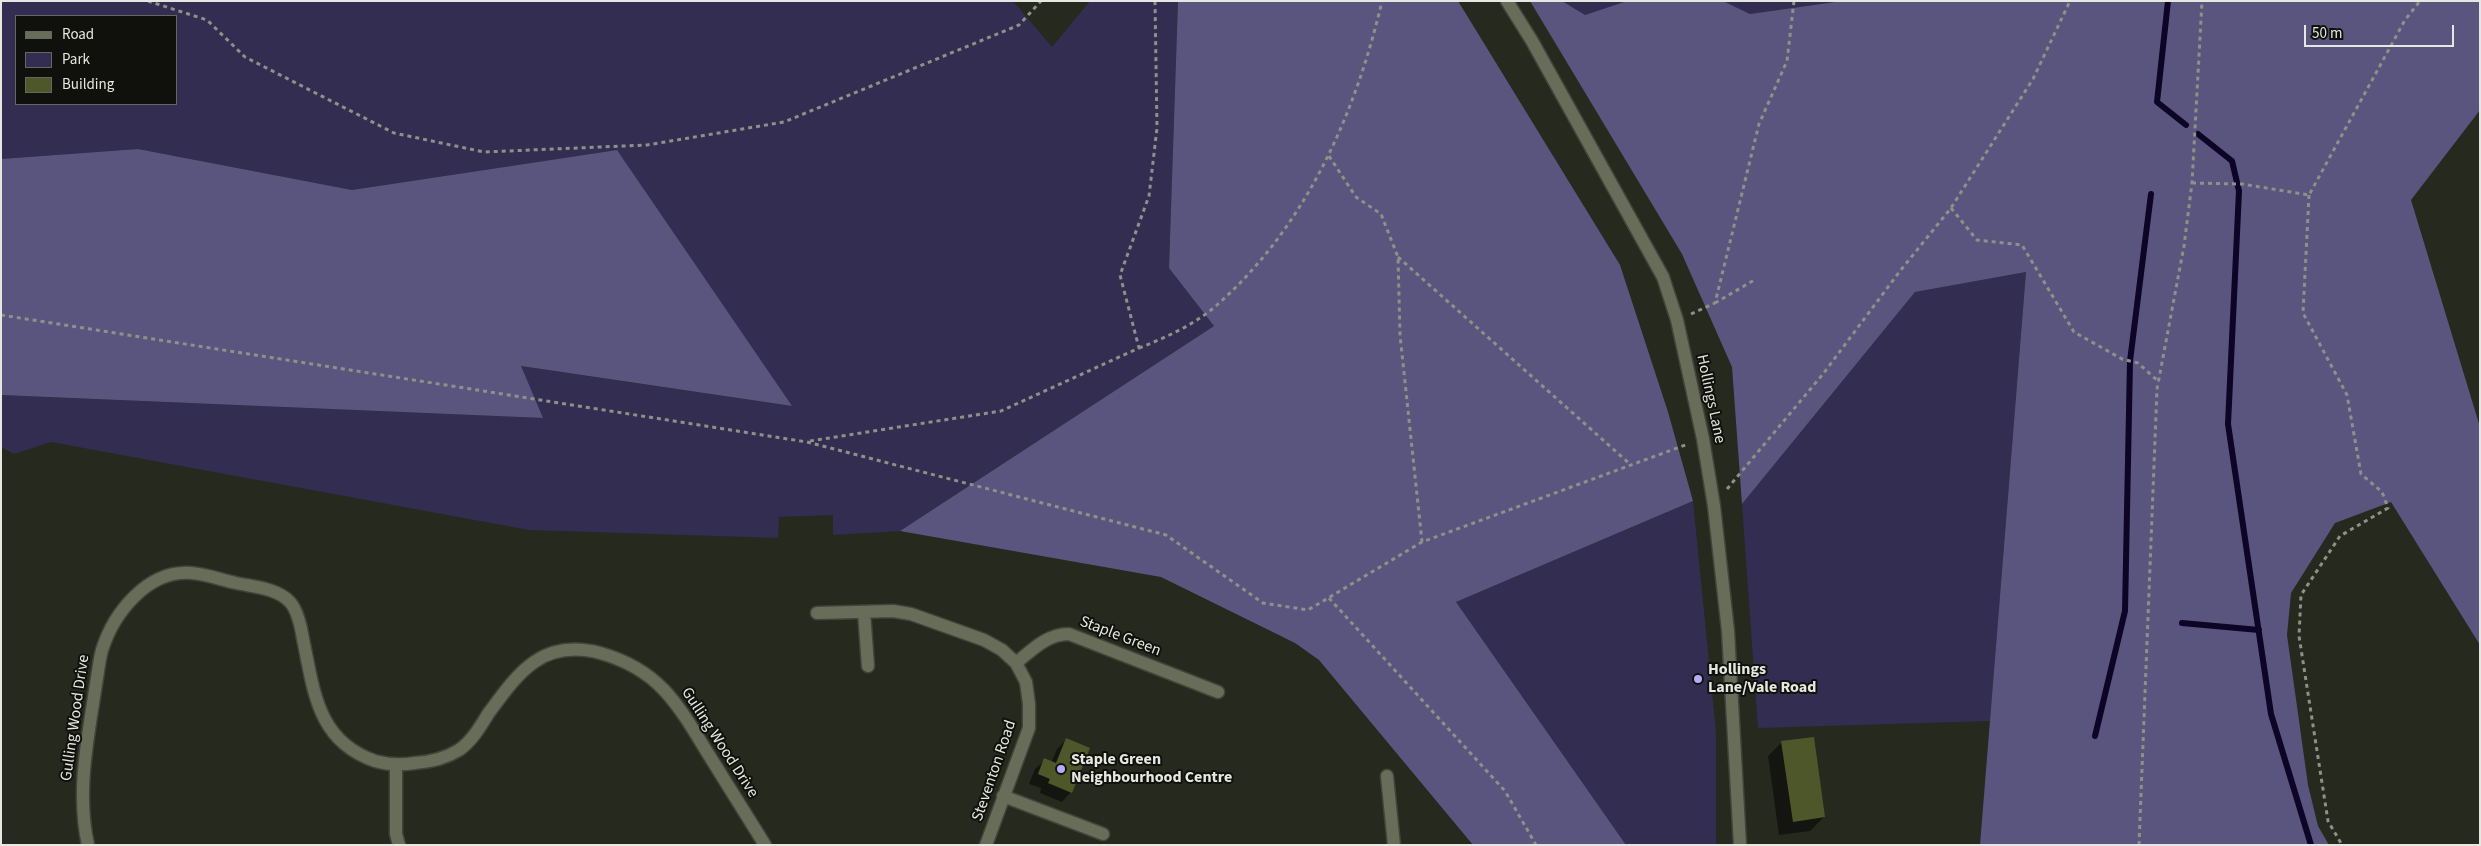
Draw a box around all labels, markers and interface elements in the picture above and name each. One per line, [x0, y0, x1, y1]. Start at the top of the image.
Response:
legend [15, 15, 178, 105]
scale bar [2306, 15, 2456, 47]
text: 50 m [2312, 23, 2342, 44]
text: Road [62, 24, 94, 45]
text: Park [62, 49, 90, 70]
text: Building [62, 74, 114, 95]
street label: Hollings Lane [1691, 353, 1729, 445]
street label: Staple Green [1077, 613, 1163, 661]
street label: Gulling Wood Drive [58, 654, 94, 782]
place label: Hollings Lane/Vale Road [1708, 660, 1816, 698]
marker: Hollings Lane/Vale Road [1692, 673, 1704, 685]
street label: Gulling Wood Drive [676, 684, 762, 802]
street label: Steventon Road [969, 718, 1021, 824]
place label: Staple Green Neighbourhood Centre [1071, 750, 1232, 788]
marker: Staple Green Neighbourhood Centre [1055, 763, 1067, 775]

